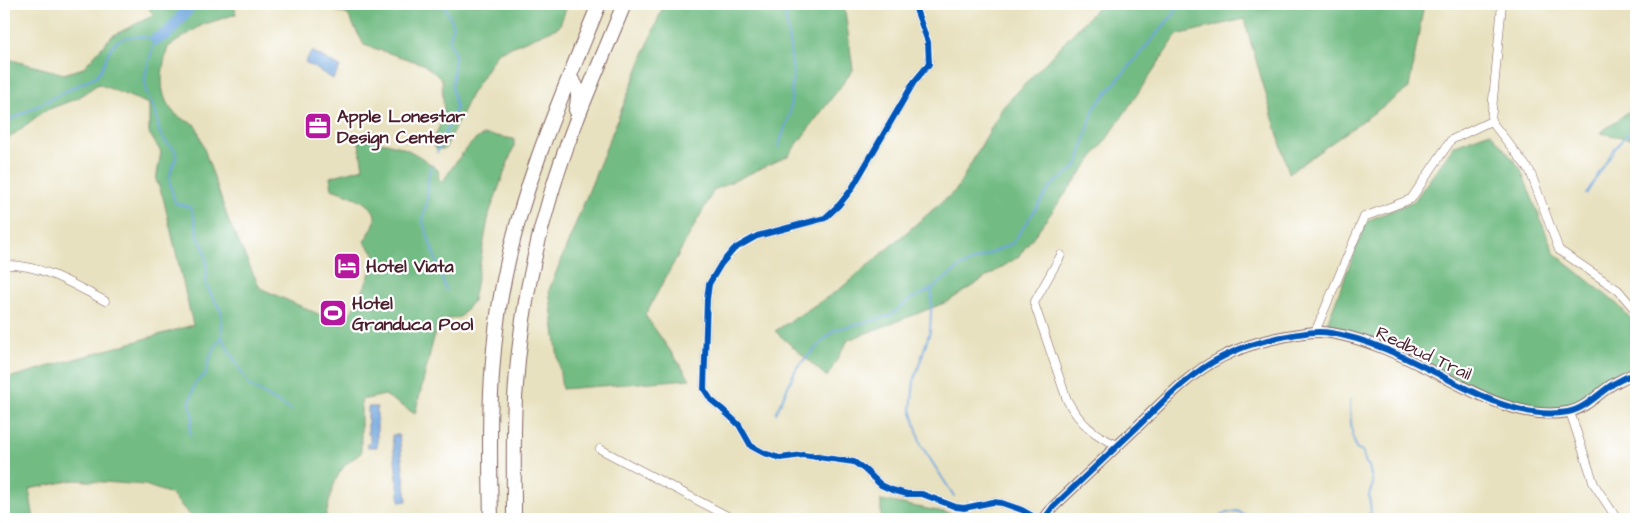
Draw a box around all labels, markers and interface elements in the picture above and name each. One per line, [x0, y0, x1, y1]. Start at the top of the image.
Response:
place label: Apple Lonestar Design Center [337, 104, 465, 151]
office icon: Apple Lonestar Design Center [303, 111, 333, 141]
hotel icon: Hotel Viata [332, 251, 362, 281]
place label: Hotel Viata [366, 254, 455, 279]
place label: Hotel Granduca Pool [352, 291, 473, 337]
sports icon: Hotel Granduca Pool [318, 298, 348, 328]
street label: Redbud Trail [1372, 320, 1476, 387]

